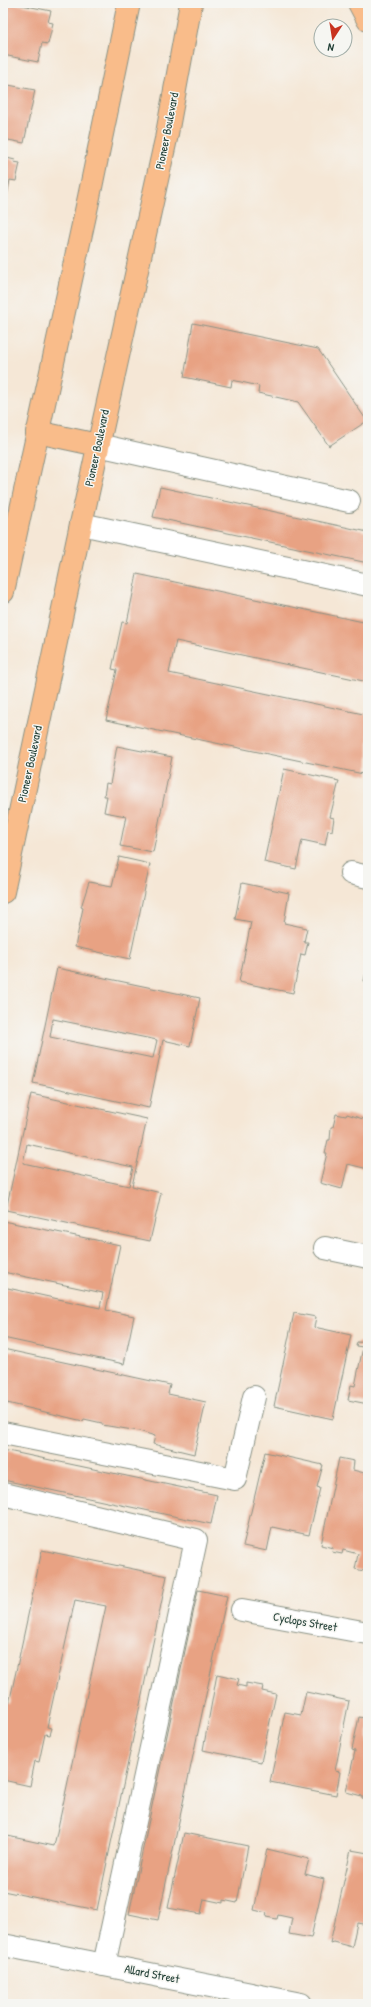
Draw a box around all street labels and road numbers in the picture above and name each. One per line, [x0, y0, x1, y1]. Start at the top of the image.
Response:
street label: Pioneer Boulevard [151, 91, 182, 171]
street label: Pioneer Boulevard [80, 408, 113, 488]
street label: Pioneer Boulevard [13, 724, 46, 804]
street label: Cyclops Street [272, 1608, 339, 1636]
street label: Allard Street [123, 1960, 182, 1987]

